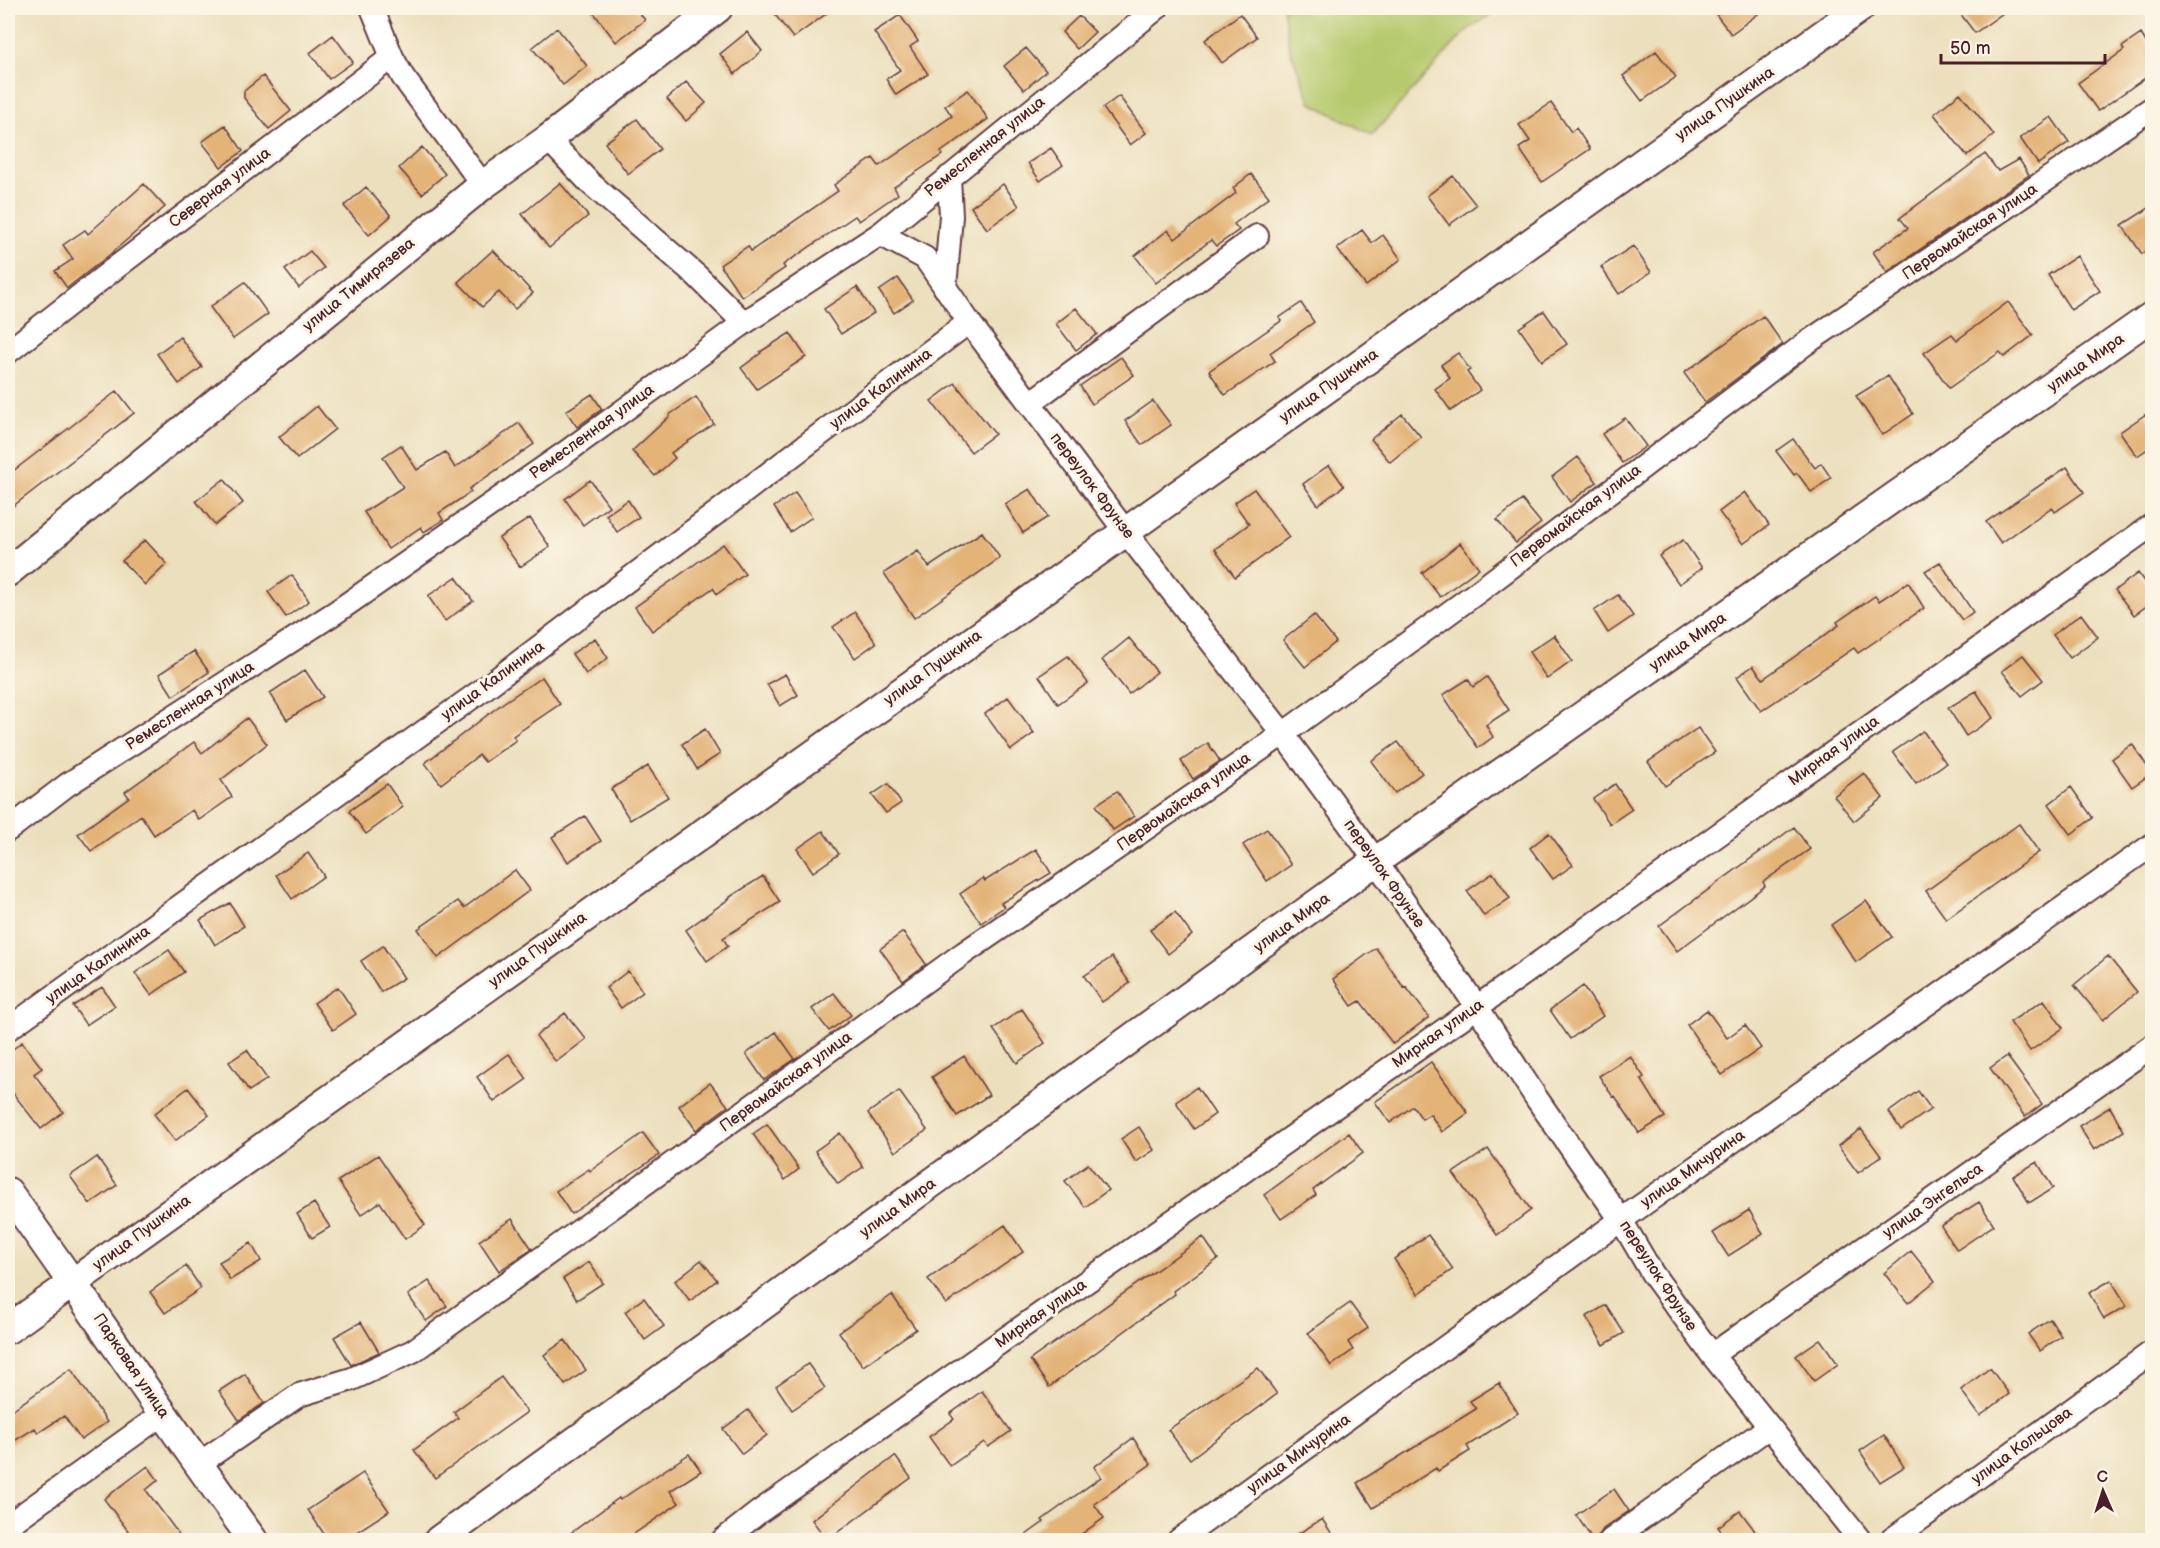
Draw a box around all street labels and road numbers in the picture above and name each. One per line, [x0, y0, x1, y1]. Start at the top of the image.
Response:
street label: улица Пушкина [1672, 63, 1778, 145]
street label: Ремесленная улица [921, 92, 1049, 201]
street label: Северная улица [166, 143, 275, 232]
street label: Первомайская улица [1899, 179, 2042, 284]
street label: улица Тимирязева [299, 234, 419, 336]
street label: улица Мира [2044, 329, 2128, 396]
street label: улица Калинина [826, 344, 936, 434]
street label: улица Пушкина [1276, 345, 1382, 427]
street label: Ремесленная улица [526, 380, 658, 484]
street label: переулок Фрунзе [1046, 429, 1138, 543]
street label: Первомайская улица [1507, 460, 1646, 571]
street label: улица Мира [1646, 608, 1730, 675]
street label: улица Пушкина [880, 626, 986, 710]
street label: улица Калинина [438, 637, 549, 725]
street label: Ремесленная улица [122, 657, 258, 755]
street label: Мирная улица [1785, 711, 1883, 790]
street label: Первомайская улица [1114, 748, 1255, 855]
street label: переулок Фрунзе [1339, 816, 1429, 932]
street label: улица Мира [1250, 889, 1334, 957]
street label: улица Пушкина [485, 908, 591, 992]
street label: улица Калинина [42, 922, 154, 1008]
street label: Мирная улица [1389, 995, 1488, 1073]
street label: Первомайская улица [716, 1027, 856, 1136]
street label: улица Мичурина [1637, 1126, 1749, 1212]
street label: улица Энгельса [1879, 1159, 1987, 1243]
street label: улица Мира [856, 1174, 940, 1242]
street label: улица Пушкина [89, 1191, 195, 1275]
street label: переулок Фрунзе [1615, 1217, 1701, 1335]
street label: Мирная улица [992, 1275, 1091, 1353]
street label: Парковая улица [89, 1310, 173, 1422]
street label: улица Кольцова [1968, 1403, 2076, 1489]
street label: улица Мичурина [1244, 1410, 1355, 1498]

